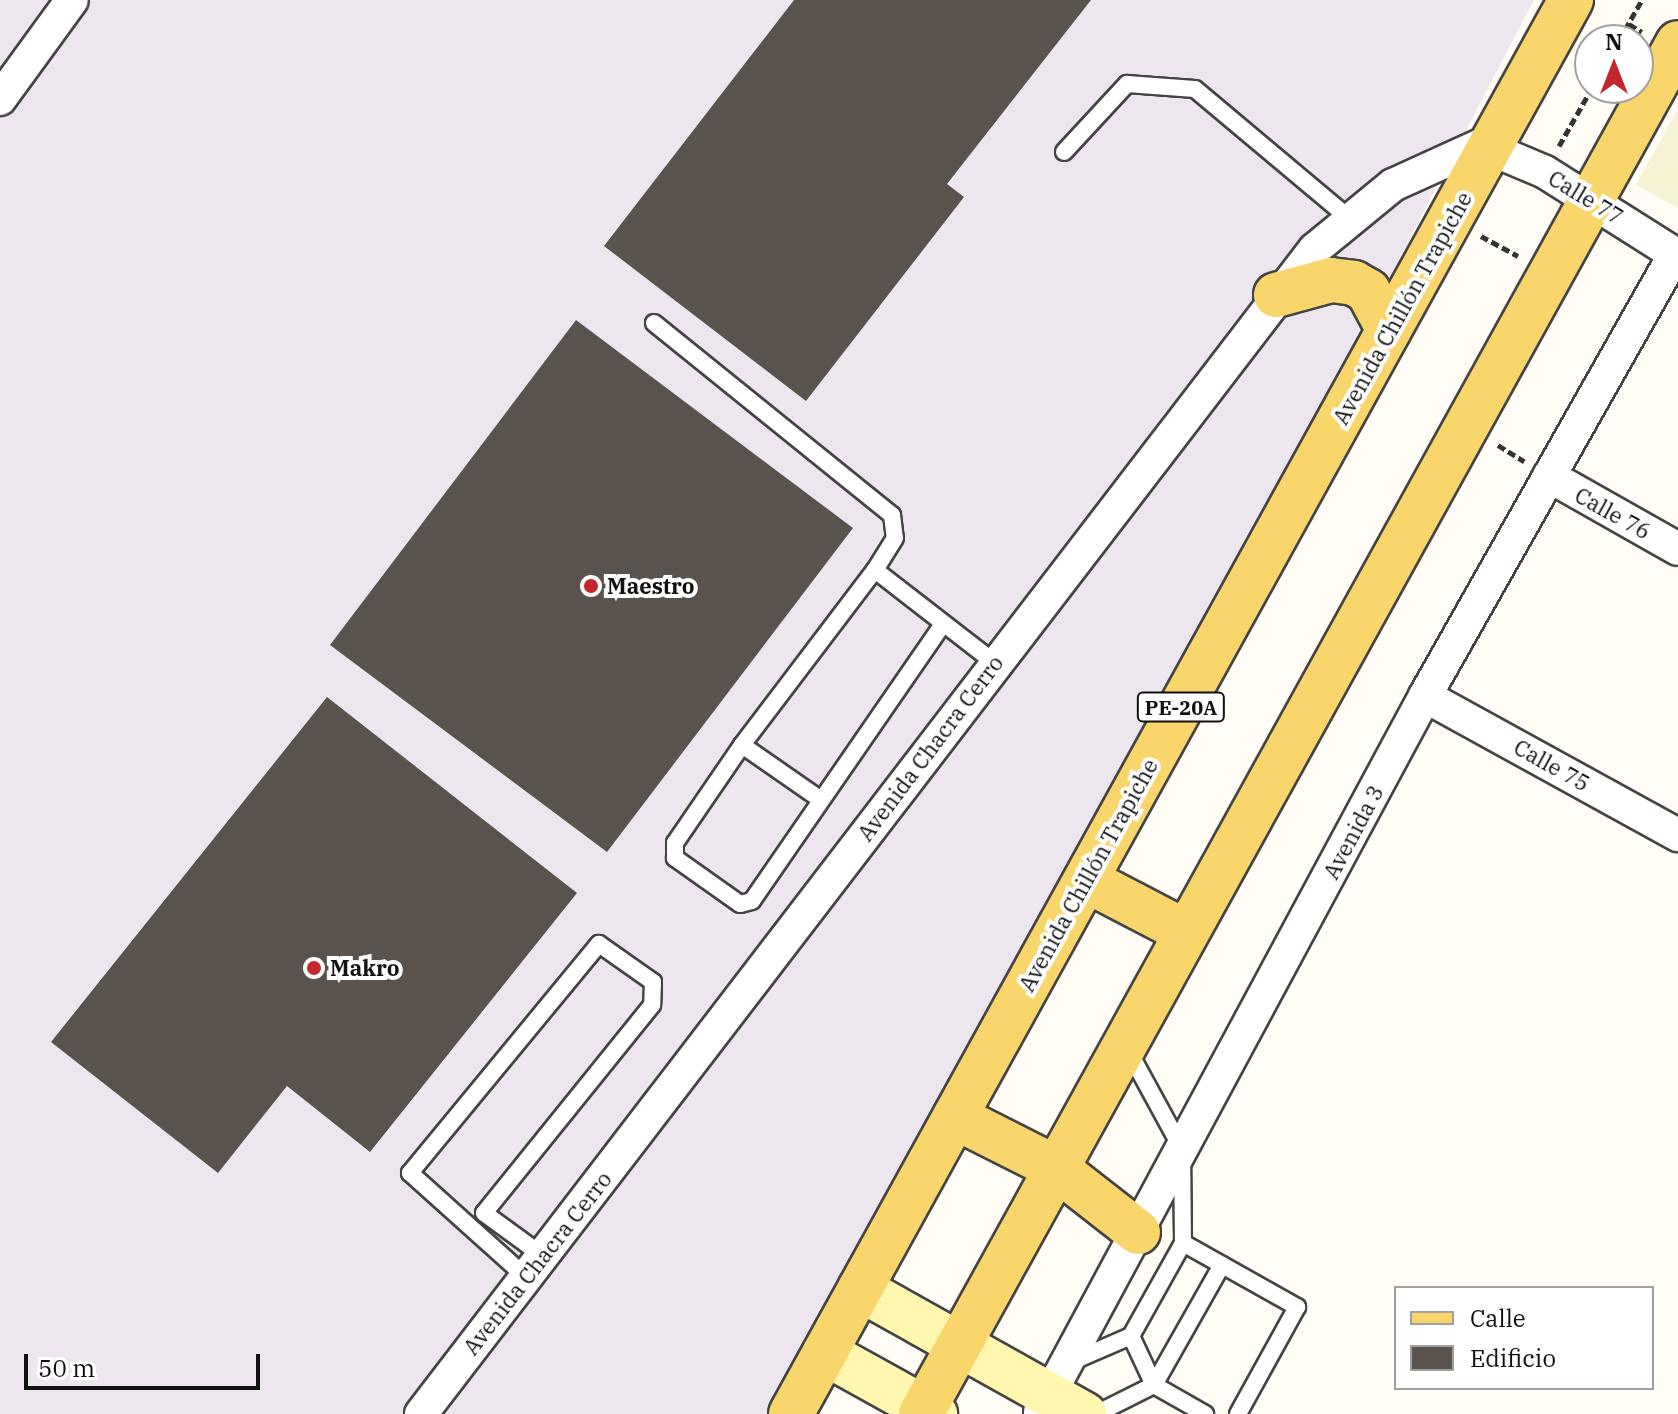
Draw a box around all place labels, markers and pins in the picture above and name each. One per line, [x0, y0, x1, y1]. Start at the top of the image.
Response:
place label: Maestro [607, 573, 695, 599]
marker: Maestro [582, 577, 600, 595]
place label: Makro [330, 955, 400, 981]
marker: Makro [305, 959, 323, 977]

